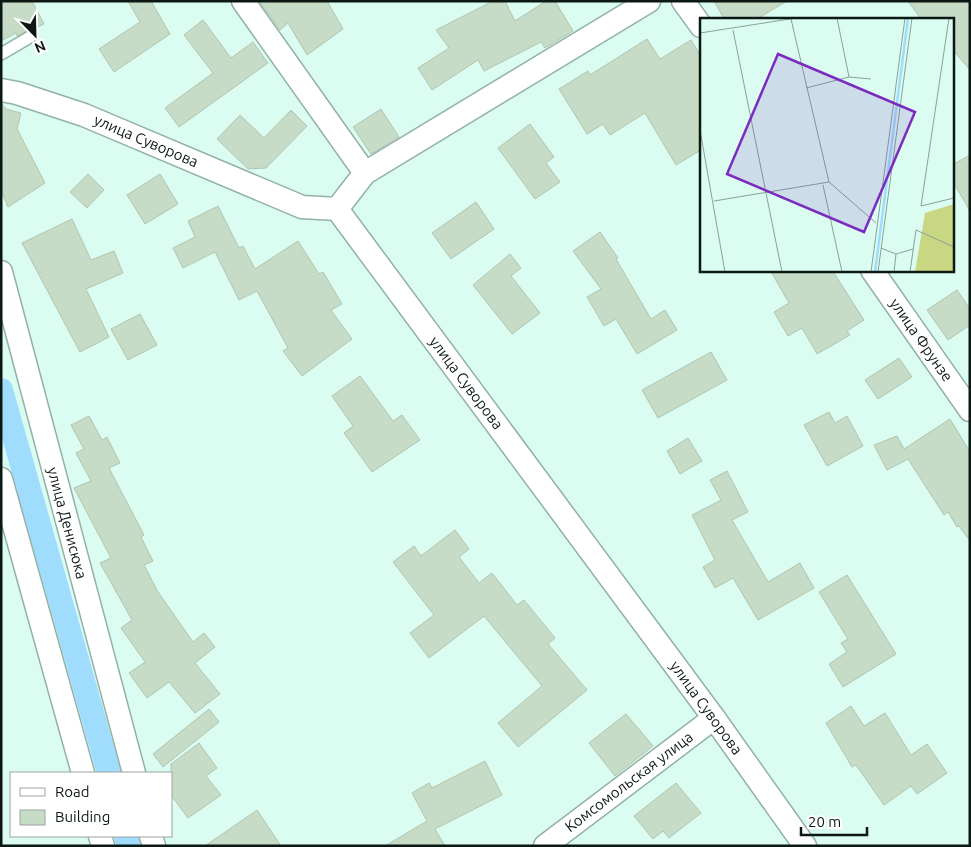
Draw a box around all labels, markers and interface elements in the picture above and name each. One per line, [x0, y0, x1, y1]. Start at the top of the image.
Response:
north arrow [10, 10, 60, 60]
inset map [700, 18, 954, 271]
text: N [32, 38, 48, 56]
street label: улица Суворова [92, 111, 201, 170]
street label: улица Фрунзе [886, 295, 956, 385]
street label: улица Суворова [426, 333, 507, 432]
street label: улица Денисюка [44, 465, 91, 581]
street label: улица Суворова [667, 658, 746, 758]
street label: Комсомольская улица [561, 728, 696, 835]
legend [10, 772, 172, 837]
text: Road [55, 783, 90, 800]
scale bar [801, 804, 867, 836]
text: Building [55, 808, 110, 825]
text: 20 m [808, 813, 841, 830]

